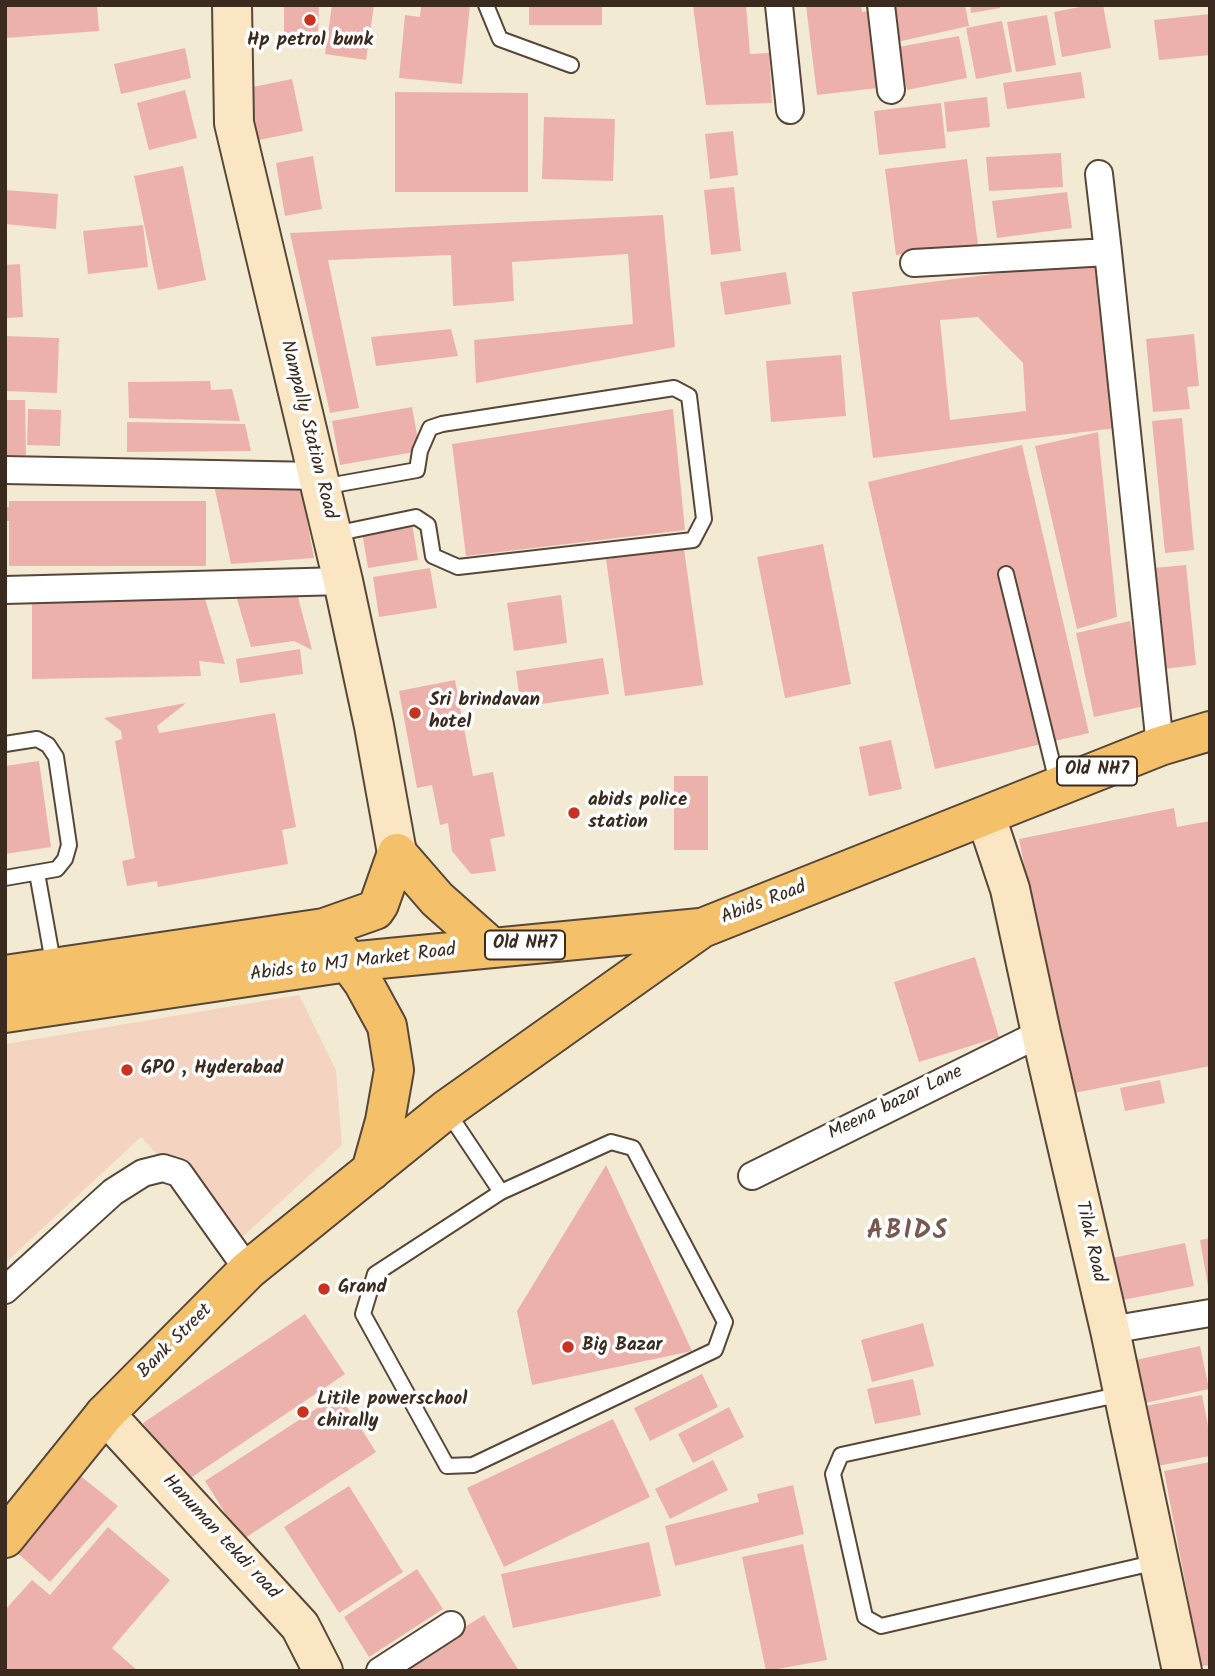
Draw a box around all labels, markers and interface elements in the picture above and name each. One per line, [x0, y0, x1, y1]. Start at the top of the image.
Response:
marker: Hp petrol bunk [302, 12, 318, 28]
place label: Hp petrol bunk [247, 31, 373, 53]
street label: Nampally Station Road [274, 338, 340, 522]
place label: Sri brindavan hotel [429, 691, 540, 735]
marker: Sri brindavan hotel [407, 705, 423, 721]
road number: Old NH7 [1057, 756, 1137, 786]
place label: abids police station [588, 791, 687, 835]
marker: abids police station [566, 805, 582, 821]
street label: Abids Road [718, 877, 810, 931]
road number: Old NH7 [485, 930, 565, 960]
street label: Abids to MJ Market Road [249, 940, 457, 988]
place label: GPO , Hyderabad [141, 1059, 283, 1081]
marker: GPO , Hyderabad [119, 1062, 135, 1078]
street label: Meena bazar Lane [825, 1062, 967, 1146]
street label: Tilak Road [1069, 1199, 1109, 1285]
district label: ABIDS [867, 1218, 949, 1250]
place label: Grand [338, 1278, 387, 1300]
marker: Grand [316, 1281, 332, 1297]
street label: Bank Street [134, 1300, 218, 1384]
place label: Big Bazar [582, 1336, 662, 1358]
marker: Big Bazar [560, 1339, 576, 1355]
place label: Litile powerschool chirally [317, 1390, 467, 1434]
marker: Litile powerschool chirally [295, 1404, 311, 1420]
street label: Hanuman tekdi road [156, 1471, 284, 1605]

